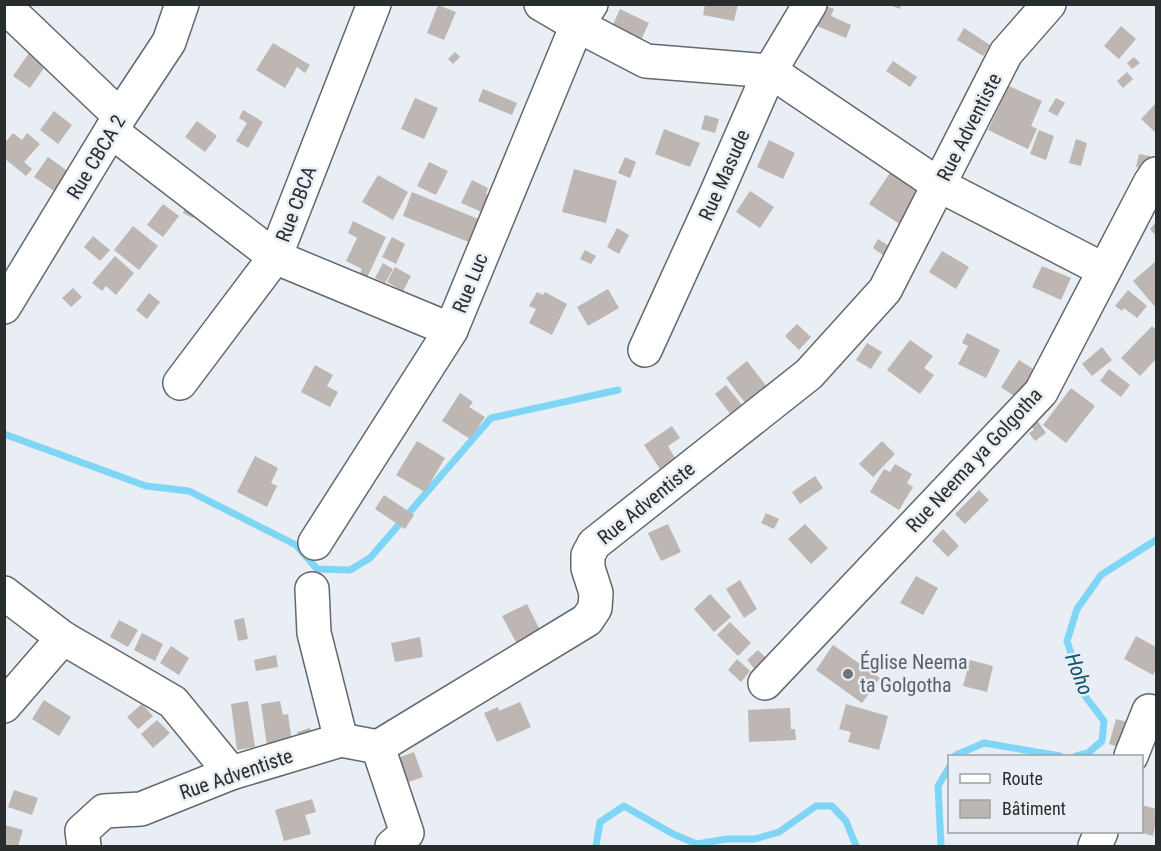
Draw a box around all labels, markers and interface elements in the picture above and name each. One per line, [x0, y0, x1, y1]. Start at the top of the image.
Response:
street label: Rue Adventiste [931, 69, 1007, 185]
street label: Rue CBCA 2 [62, 110, 131, 203]
street label: Rue Masude [693, 126, 755, 224]
street label: Rue CBCA [271, 162, 322, 245]
street label: Rue Luc [447, 250, 493, 316]
street label: Rue Neema ya Golgotha [901, 383, 1047, 537]
street label: Rue Adventiste [593, 457, 699, 549]
place label: Église Neema ta Golgotha [860, 650, 968, 697]
water label: Hoho [1060, 650, 1098, 698]
marker: Église Neema ta Golgotha [841, 667, 855, 681]
street label: Rue Adventiste [176, 743, 296, 805]
legend [948, 755, 1143, 833]
text: Route [1002, 768, 1043, 789]
text: Bâtiment [1002, 798, 1066, 819]

